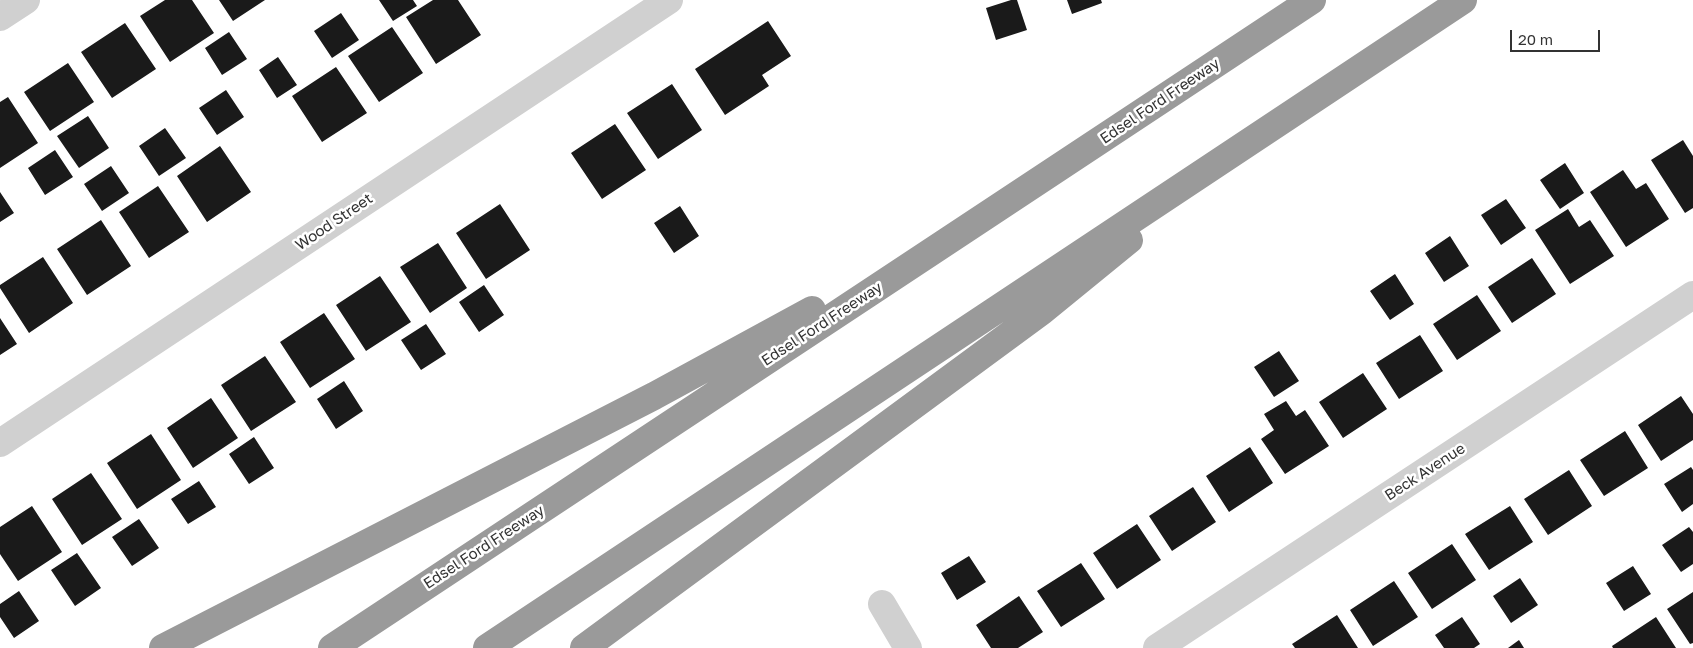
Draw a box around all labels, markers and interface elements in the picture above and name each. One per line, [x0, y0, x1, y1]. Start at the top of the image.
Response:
scale bar [1513, 20, 1603, 52]
text: 20 m [1518, 30, 1553, 48]
street label: Edsel Ford Freeway [1097, 54, 1223, 148]
street label: Wood Street [292, 190, 376, 254]
street label: Edsel Ford Freeway [758, 278, 886, 370]
street label: Beck Avenue [1381, 439, 1469, 505]
street label: Edsel Ford Freeway [420, 501, 548, 593]

